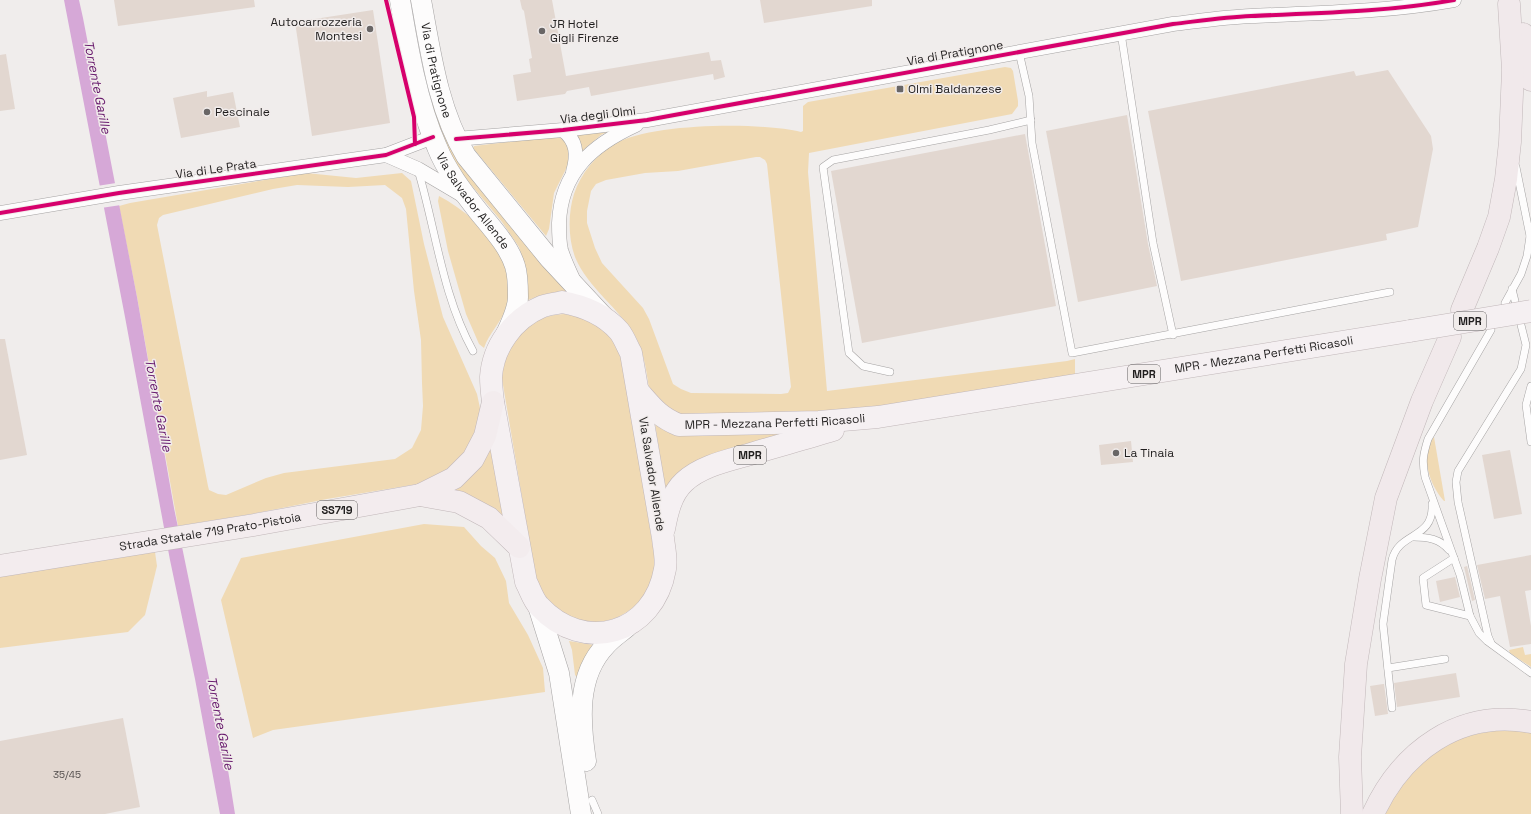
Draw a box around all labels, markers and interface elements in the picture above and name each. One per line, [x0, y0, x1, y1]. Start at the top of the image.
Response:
place label: Autocarrozzeria Montesi [271, 14, 362, 44]
place label: JR Hotel Gigli Firenze [550, 16, 619, 46]
street label: Via di Pratignone [417, 21, 455, 120]
marker: Autocarrozzeria Montesi [365, 24, 375, 34]
marker: JR Hotel Gigli Firenze [537, 26, 547, 36]
street label: Via di Pratignone [906, 37, 1004, 69]
water label: Torrente Garille [80, 39, 115, 136]
place label: Olmi Baldanzese [908, 81, 1002, 97]
marker: Olmi Baldanzese [895, 84, 905, 94]
street label: Via degli Olmi [559, 102, 637, 128]
place label: Pescinale [215, 104, 270, 120]
marker: Pescinale [202, 107, 212, 117]
street label: Via Salvador Allende [432, 150, 513, 252]
street label: Via di Le Prata [175, 155, 257, 183]
road number: MPR [1454, 312, 1486, 330]
street label: MPR - Mezzana Perfetti Ricasoli [1173, 332, 1354, 377]
water label: Torrente Garille [141, 357, 176, 454]
road number: MPR [1128, 365, 1160, 383]
street label: MPR - Mezzana Perfetti Ricasoli [685, 410, 866, 433]
street label: Via Salvador Allende [635, 416, 669, 532]
place label: La Tinaia [1124, 445, 1174, 461]
road number: MPR [734, 446, 766, 464]
marker: La Tinaia [1111, 448, 1121, 458]
road number: SS719 [317, 501, 357, 519]
street label: Strada Statale 719 Prato-Pistoia [118, 509, 302, 555]
water label: Torrente Garille [203, 675, 238, 772]
house number: 35/45 [53, 768, 81, 781]

